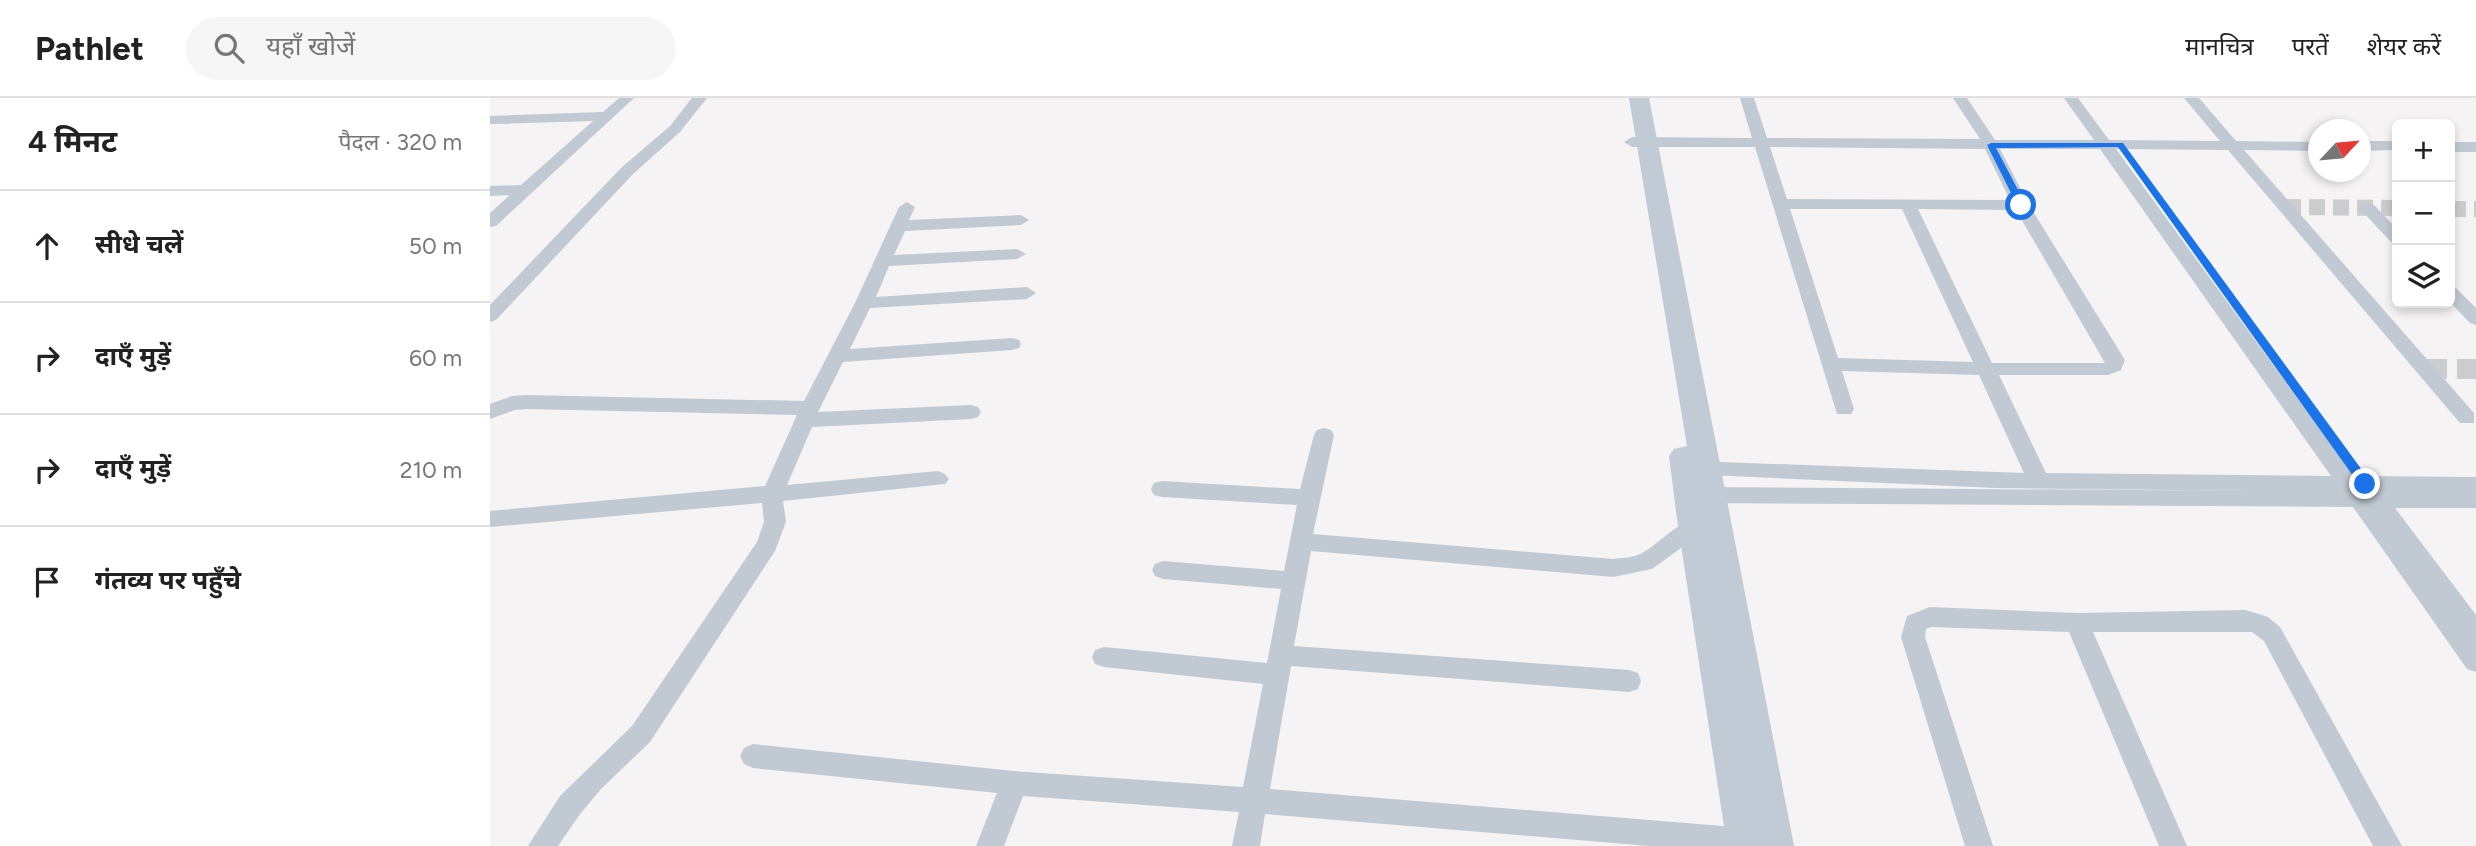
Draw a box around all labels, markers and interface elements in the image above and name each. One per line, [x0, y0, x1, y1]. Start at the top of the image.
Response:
search box [186, 17, 676, 80]
text: Pathlet [35, 29, 144, 68]
icon: search [210, 29, 248, 67]
text: यहाँ खोजें [266, 30, 355, 62]
text: मानचित्र [2185, 32, 2254, 61]
text: परतें [2292, 32, 2329, 61]
text: शेयर करें [2367, 32, 2441, 61]
north arrow [2308, 119, 2371, 182]
map controls [2392, 119, 2455, 308]
button: + [2392, 119, 2455, 182]
text: 4 मिनट [28, 123, 117, 160]
text: पैदल · 320 m [339, 128, 462, 156]
button: − [2392, 182, 2455, 245]
route start [2005, 189, 2036, 220]
icon: ahead [28, 227, 66, 265]
text: सीधे चलें [95, 228, 183, 260]
text: 50 m [409, 232, 462, 260]
button: layers [2392, 245, 2455, 308]
icon: right [28, 339, 66, 377]
text: दाएँ मुड़ें [95, 340, 171, 372]
text: 60 m [409, 344, 462, 372]
icon: right [28, 451, 66, 489]
text: दाएँ मुड़ें [95, 452, 171, 484]
text: 210 m [400, 456, 462, 484]
route end [2349, 468, 2380, 499]
icon: arrive [28, 563, 66, 601]
text: गंतव्य पर पहुँचे [95, 564, 241, 596]

